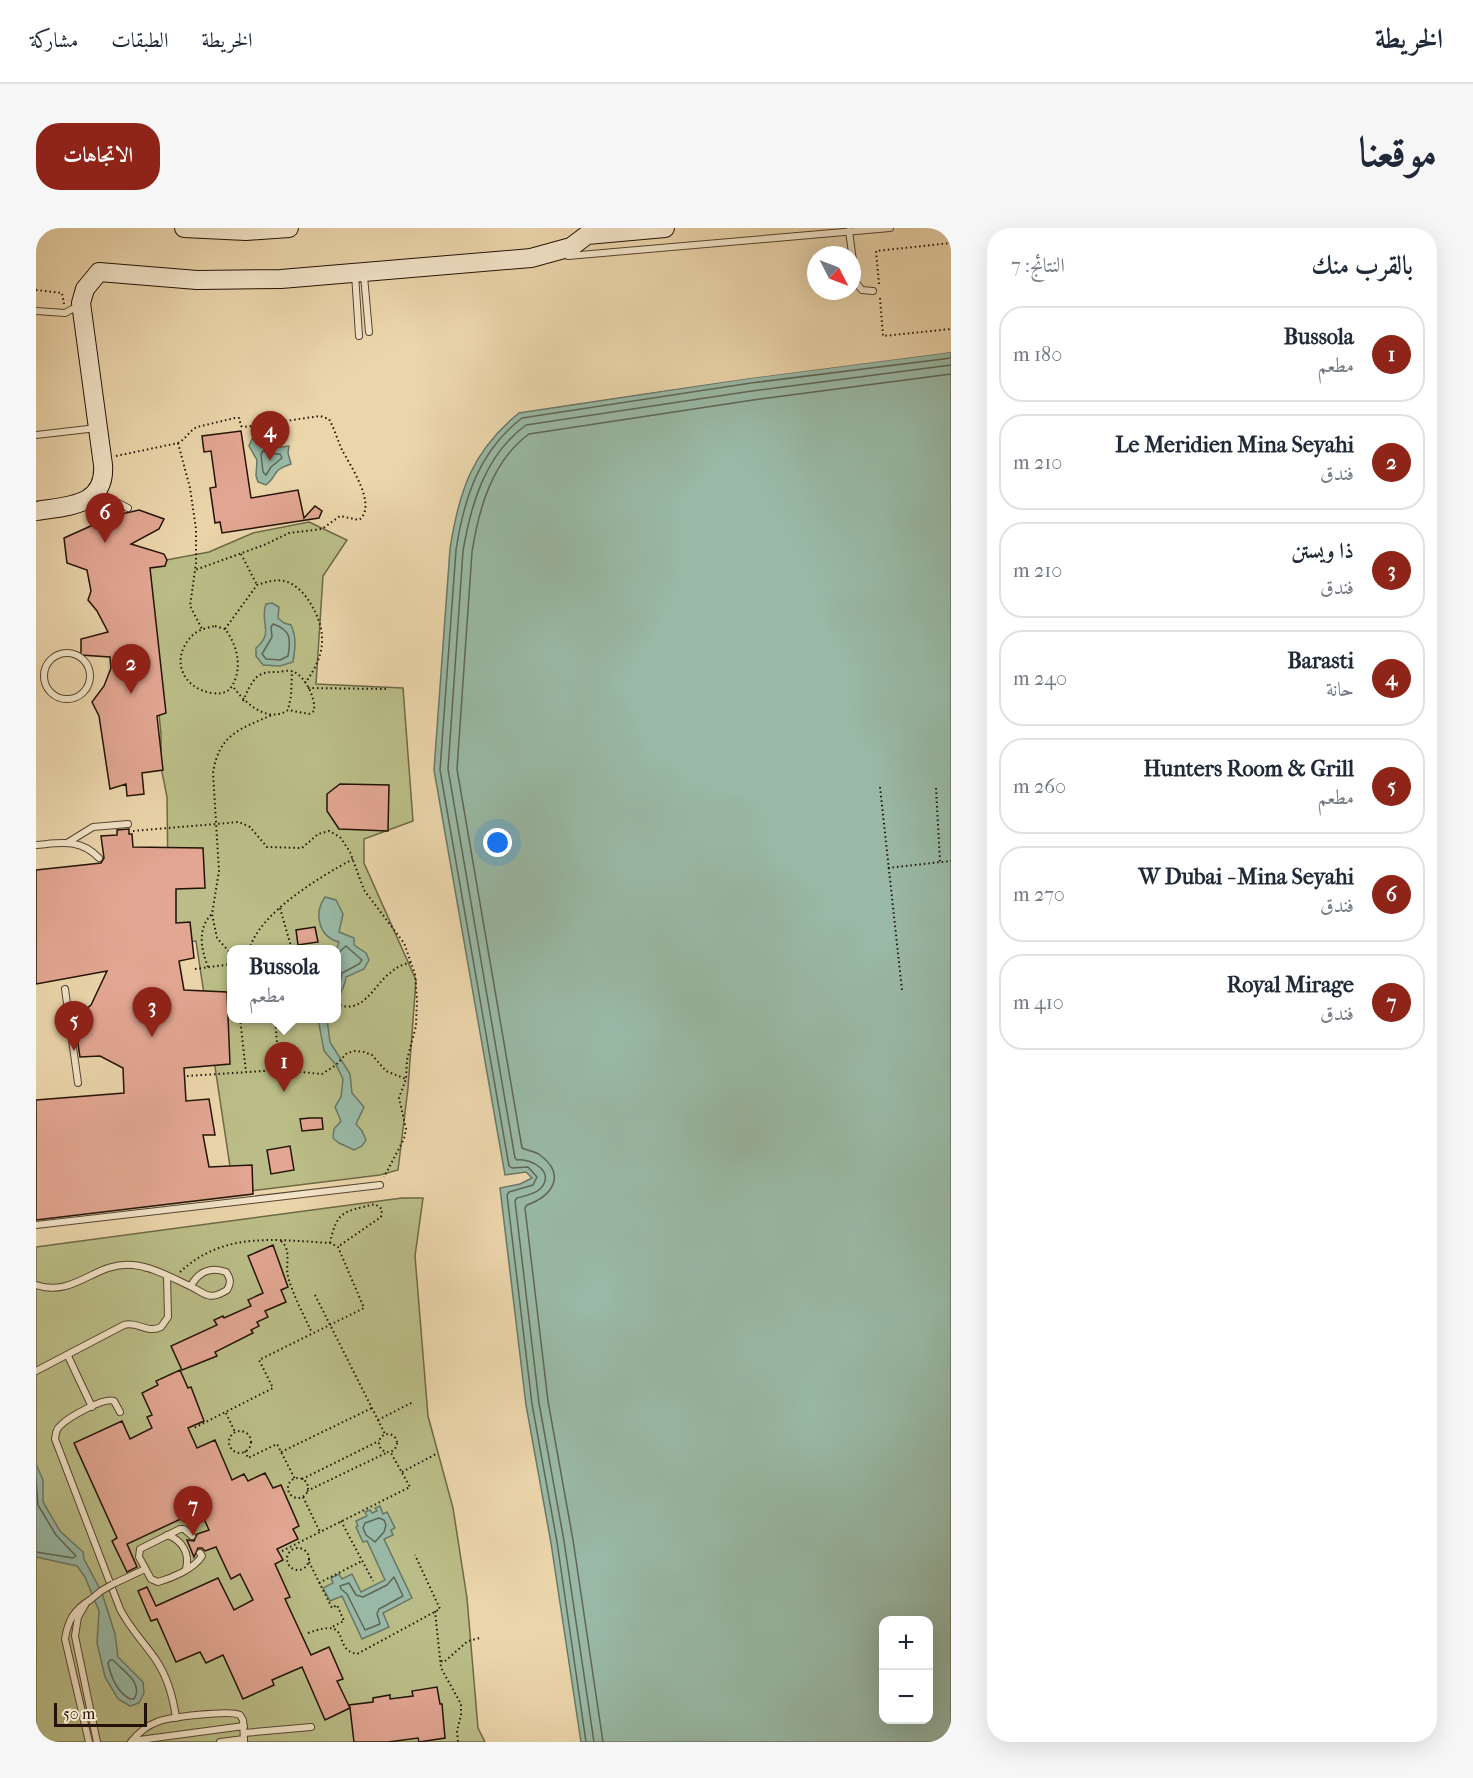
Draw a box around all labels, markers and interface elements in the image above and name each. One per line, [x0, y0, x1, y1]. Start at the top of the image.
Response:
text: الخريطة [1375, 22, 1443, 55]
text: مشاركة [30, 28, 78, 52]
text: الطبقات [111, 28, 168, 52]
text: الخريطة [201, 28, 253, 52]
button: الاتجاهات [36, 123, 160, 190]
text: موقعنا [1359, 128, 1437, 177]
north arrow [807, 246, 861, 300]
text: بالقرب منك [1311, 250, 1413, 281]
text: النتائج: 7 [1011, 254, 1065, 277]
text: Bussola [1284, 324, 1354, 350]
text: 180 m [1013, 343, 1062, 366]
text: 1 [1388, 343, 1395, 366]
text: مطعم [1317, 354, 1354, 377]
pin: 4 [250, 412, 290, 461]
text: Le Meridien Mina Seyahi [1115, 432, 1354, 458]
text: 210 m [1013, 451, 1062, 474]
text: 2 [1386, 451, 1397, 474]
text: فندق [1320, 462, 1354, 485]
pin: 6 [86, 494, 124, 543]
text: ذا ويستن [1292, 538, 1354, 564]
text: 210 m [1013, 559, 1062, 582]
text: 3 [1387, 559, 1396, 582]
text: فندق [1320, 576, 1354, 599]
pin: 2 [112, 644, 151, 694]
text: Barasti [1288, 648, 1354, 674]
text: 240 m [1013, 667, 1067, 690]
text: 4 [1386, 667, 1397, 690]
text: حانة [1326, 678, 1354, 701]
text: Hunters Room & Grill [1144, 756, 1354, 782]
text: 260 m [1013, 775, 1066, 798]
text: 5 [1387, 775, 1396, 798]
text: مطعم [1317, 786, 1354, 809]
your location [483, 828, 512, 857]
text: W Dubai - Mina Seyahi [1139, 864, 1354, 890]
text: 270 m [1013, 883, 1065, 906]
text: 6 [1386, 883, 1397, 906]
text: فندق [1320, 894, 1354, 917]
popup [227, 945, 341, 1023]
text: Bussola [249, 954, 319, 980]
text: Royal Mirage [1227, 972, 1354, 998]
text: مطعم [249, 984, 285, 1007]
pin: 3 [132, 988, 172, 1037]
text: 410 m [1013, 991, 1064, 1014]
text: 7 [1387, 991, 1396, 1014]
pin: 5 [54, 1002, 93, 1051]
text: فندق [1320, 1002, 1354, 1025]
pin: 1 [264, 1042, 304, 1092]
pin: 7 [174, 1486, 212, 1536]
map controls [879, 1616, 933, 1724]
button: + [879, 1616, 933, 1670]
button: − [879, 1670, 933, 1724]
scale bar [54, 1700, 147, 1728]
text: 50 m [63, 1704, 95, 1723]

